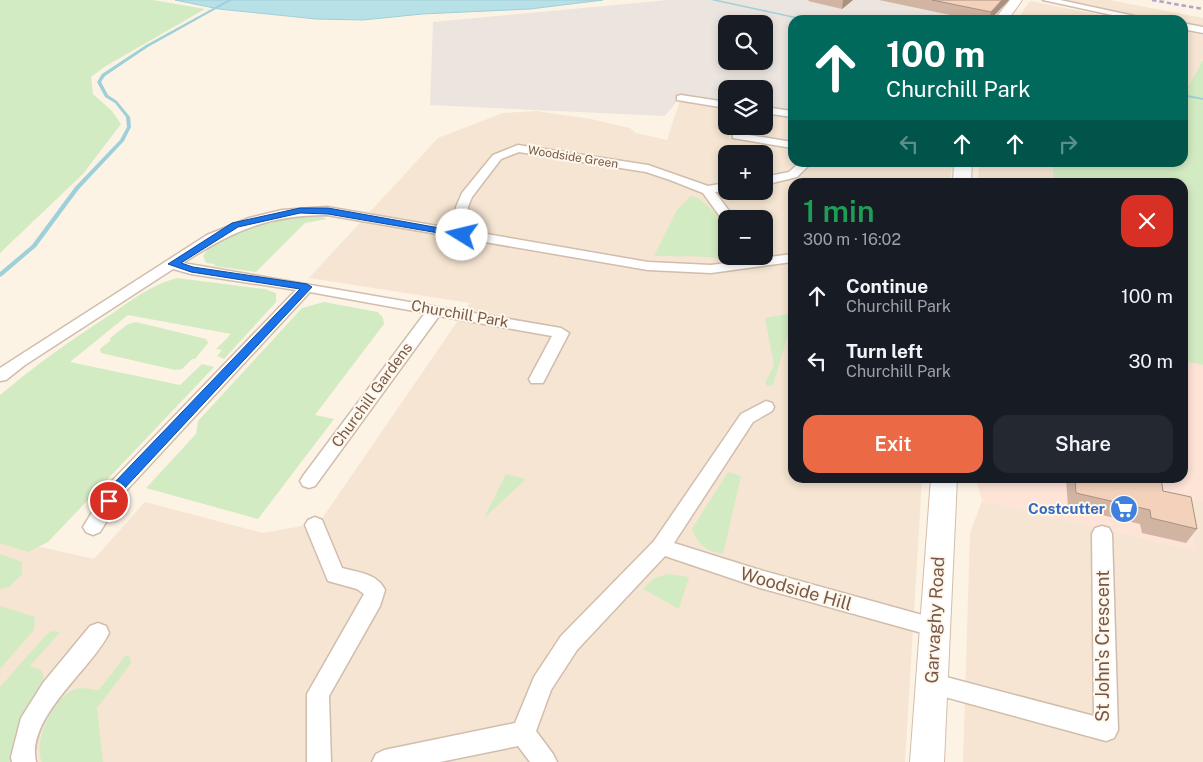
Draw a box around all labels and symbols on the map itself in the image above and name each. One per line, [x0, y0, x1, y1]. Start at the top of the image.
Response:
street label: Woodside Green [527, 143, 619, 171]
position arrow [435, 208, 487, 260]
street label: Churchill Park [410, 297, 510, 330]
street label: Churchill Gardens [328, 339, 415, 450]
pin [88, 480, 130, 522]
supermarket icon: Costcutter [1109, 494, 1139, 524]
place label: Costcutter [1028, 500, 1105, 517]
street label: Garvaghy Road [921, 556, 948, 684]
street label: Woodside Hill [738, 563, 854, 614]
street label: St John's Crescent [1092, 570, 1113, 722]

